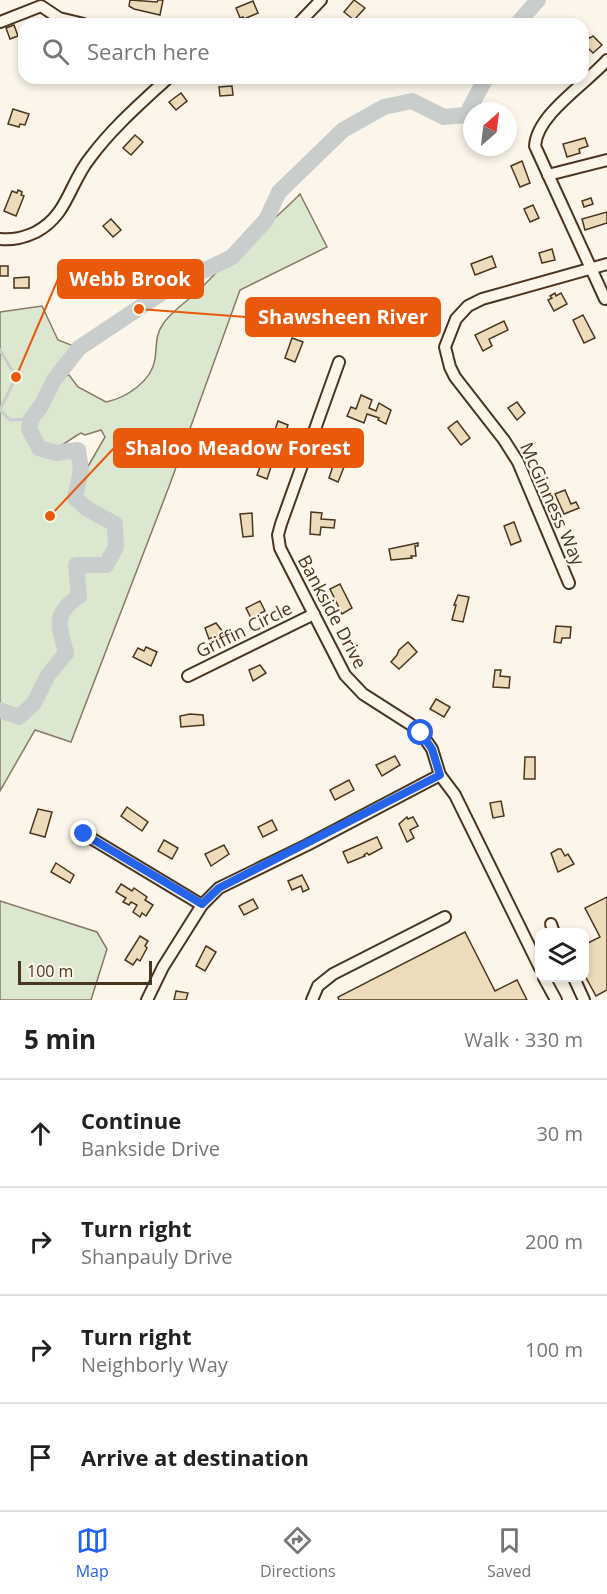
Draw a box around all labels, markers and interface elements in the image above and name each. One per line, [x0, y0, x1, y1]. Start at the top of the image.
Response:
search box [18, 18, 589, 84]
icon: search [39, 35, 72, 68]
text: Search here [87, 36, 210, 66]
north arrow [463, 102, 517, 156]
callout: Webb Brook [58, 260, 203, 298]
text: Webb Brook [69, 265, 191, 292]
callout: Shawsheen River [246, 298, 440, 336]
text: Shawsheen River [258, 303, 428, 330]
callout: Shaloo Meadow Forest [114, 429, 363, 467]
text: Shaloo Meadow Forest [125, 434, 351, 461]
street label: McGinness Way [515, 438, 591, 570]
street label: Bankside Drive [293, 551, 373, 672]
street label: Griffin Circle [192, 596, 296, 663]
route start [407, 719, 433, 745]
route end [70, 820, 96, 846]
map controls [535, 928, 589, 982]
button: layers [535, 928, 589, 982]
scale bar [18, 958, 152, 986]
text: 100 m [27, 960, 73, 982]
text: 5 min [24, 1021, 96, 1057]
text: Walk · 330 m [464, 1026, 583, 1053]
text: Continue [81, 1105, 181, 1135]
icon: ahead [24, 1117, 57, 1150]
text: 30 m [536, 1120, 583, 1147]
text: Bankside Drive [81, 1135, 220, 1162]
text: Turn right [81, 1213, 192, 1243]
icon: right [24, 1225, 57, 1258]
text: 200 m [525, 1228, 583, 1255]
text: Shanpauly Drive [81, 1243, 232, 1270]
text: Turn right [81, 1321, 192, 1351]
icon: right [24, 1333, 57, 1366]
text: 100 m [525, 1336, 583, 1363]
text: Neighborly Way [81, 1351, 228, 1378]
icon: arrive [24, 1441, 57, 1474]
text: Arrive at destination [81, 1442, 309, 1472]
tab: Map [76, 1524, 109, 1582]
tab: Directions [260, 1524, 336, 1582]
tab: Saved [487, 1524, 531, 1582]

